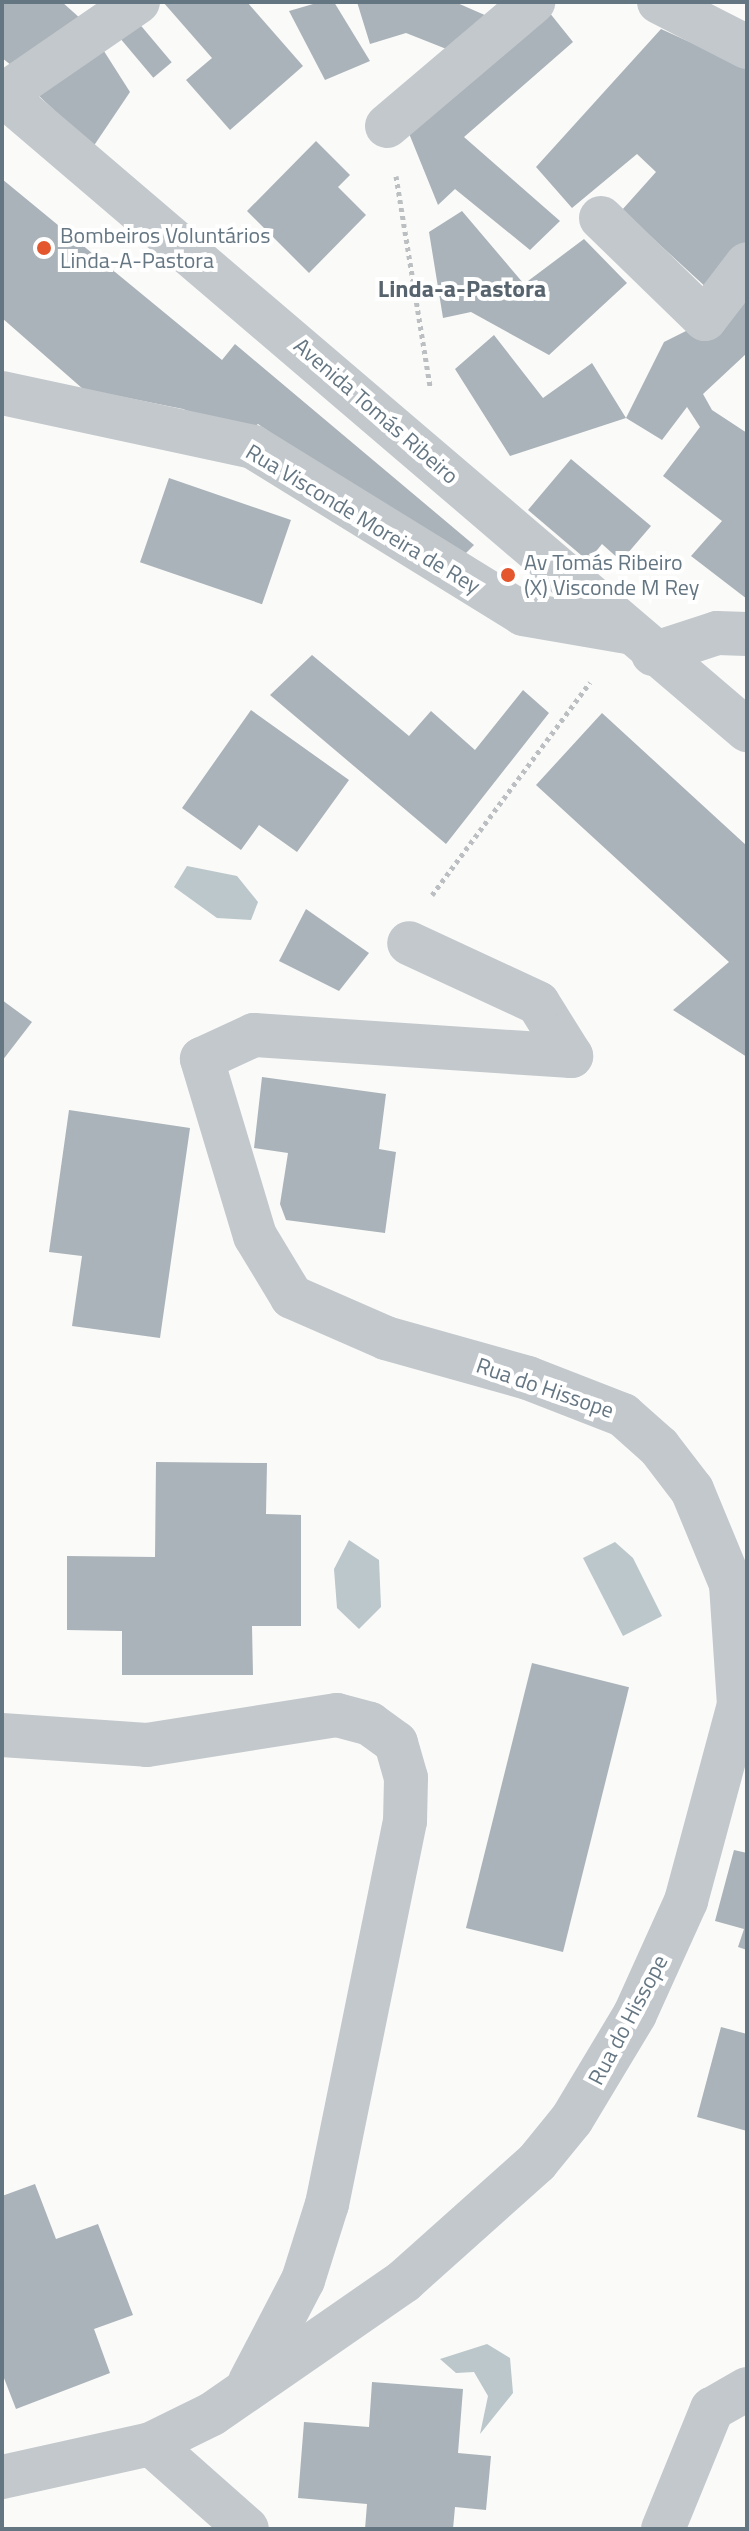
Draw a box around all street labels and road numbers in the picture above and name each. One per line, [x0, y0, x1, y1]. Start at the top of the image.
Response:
street label: Avenida Tomás Ribeiro [289, 333, 463, 489]
street label: Rua Visconde Moreira de Rey [241, 439, 485, 599]
street label: Rua do Hissope [473, 1352, 617, 1424]
street label: Rua do Hissope [583, 1950, 673, 2090]

